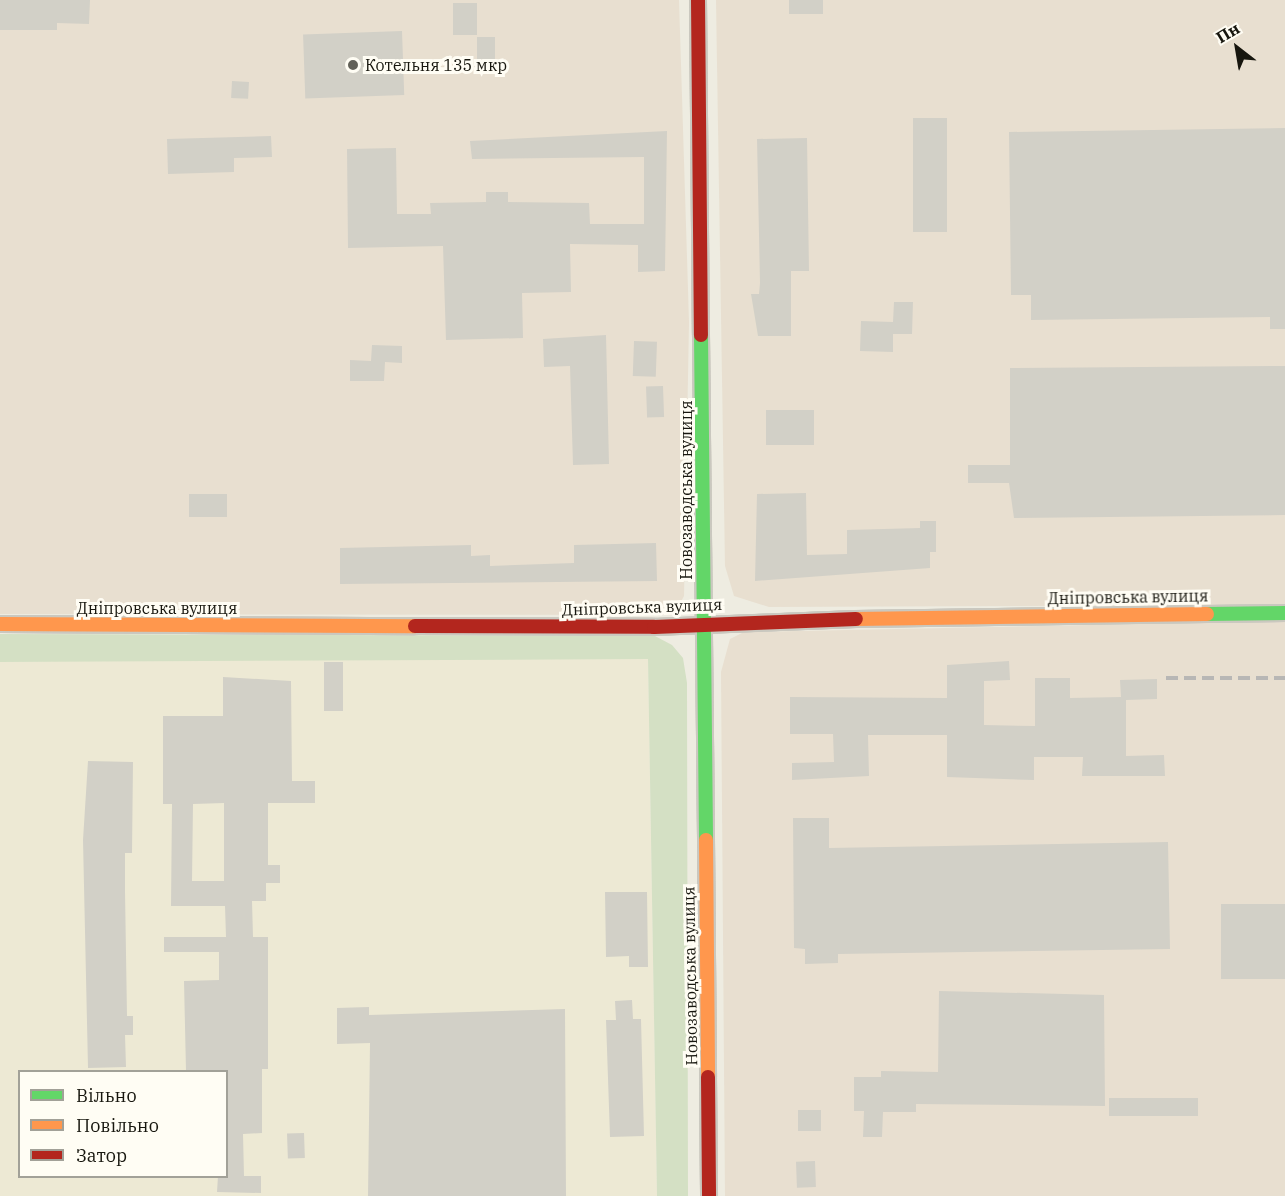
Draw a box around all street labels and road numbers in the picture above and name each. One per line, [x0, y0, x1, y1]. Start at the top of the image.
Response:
street label: Новозаводська вулиця [676, 400, 696, 580]
street label: Дніпровська вулиця [1047, 586, 1209, 608]
street label: Дніпровська вулиця [561, 595, 723, 619]
street label: Дніпровська вулиця [77, 598, 237, 618]
street label: Новозаводська вулиця [679, 886, 701, 1066]

